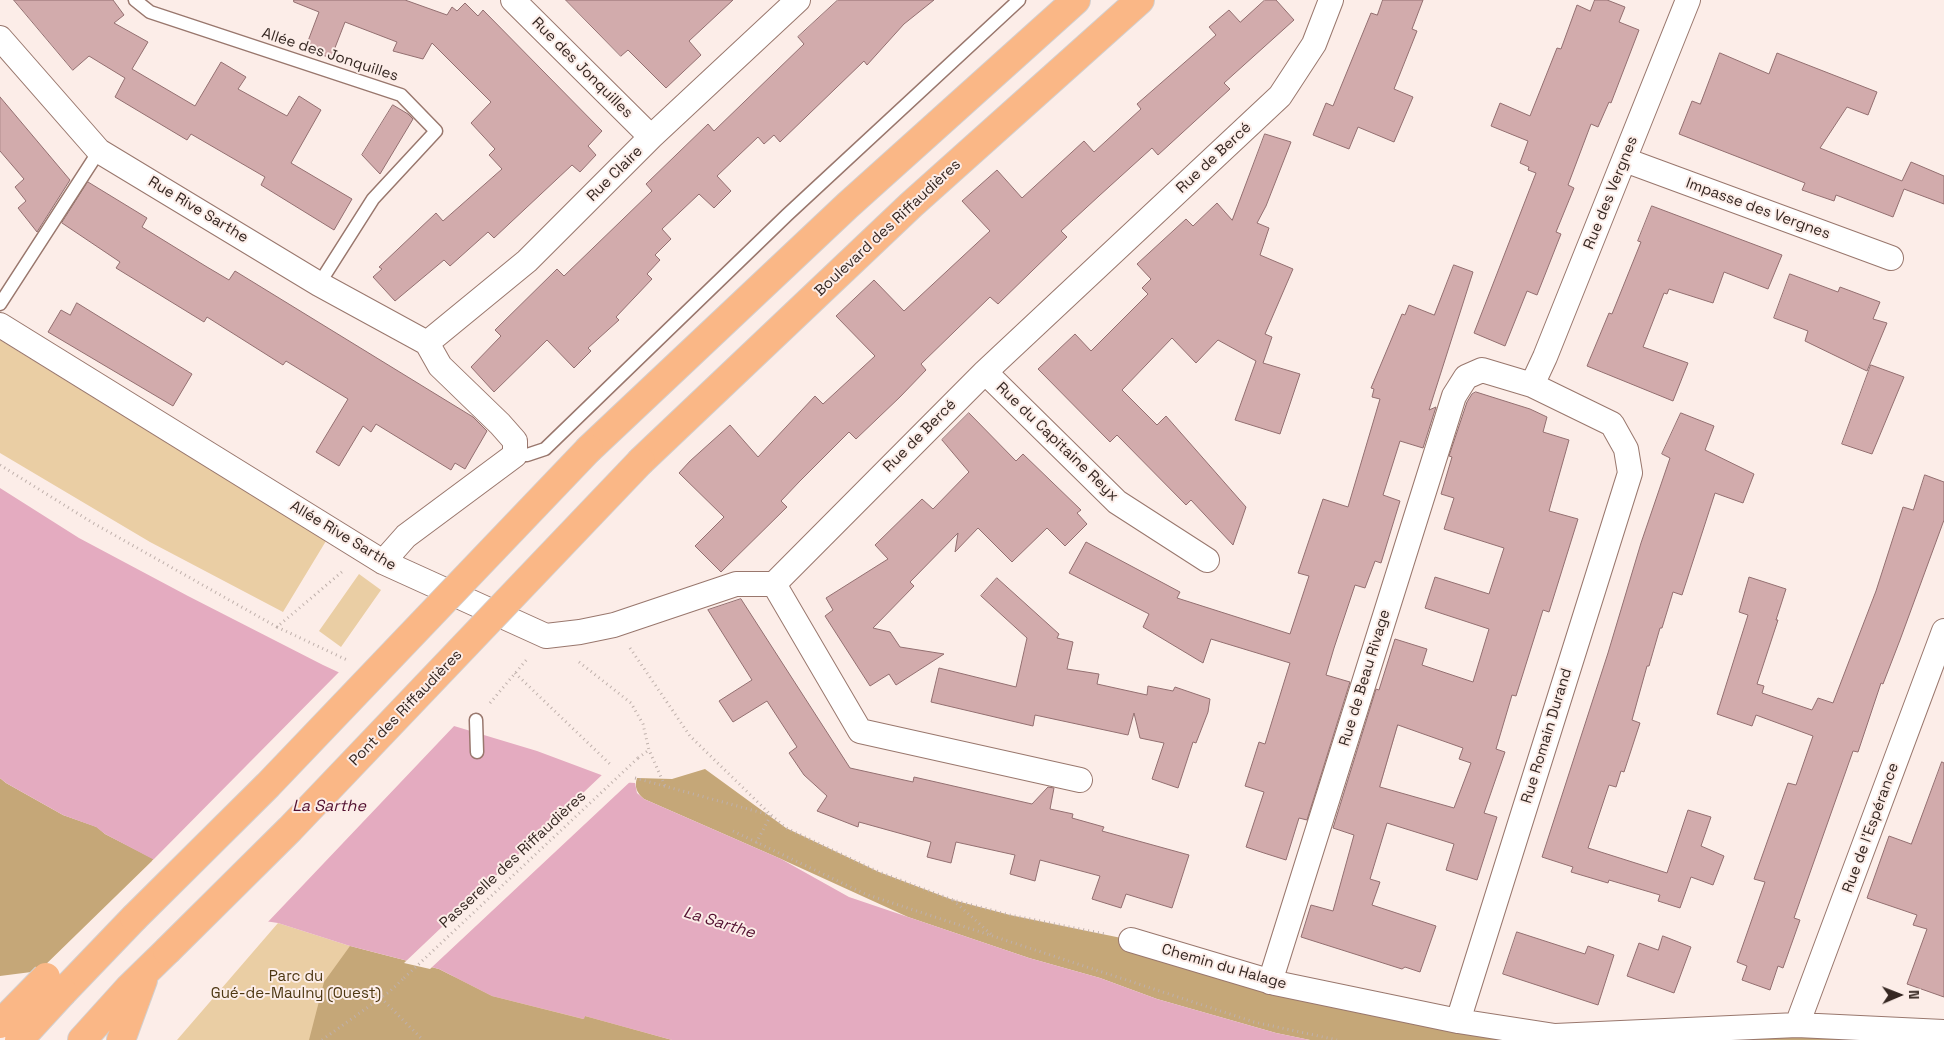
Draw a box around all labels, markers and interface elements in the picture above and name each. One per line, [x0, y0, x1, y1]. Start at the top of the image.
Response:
street label: Rue des Jonquilles [528, 14, 636, 122]
street label: Allée des Jonquilles [260, 24, 400, 86]
street label: Rue de Bercé [1173, 119, 1255, 197]
street label: Rue des Vergnes [1580, 134, 1642, 252]
street label: Rue Claire [583, 142, 647, 206]
street label: Boulevard des Riffaudières [811, 156, 965, 300]
street label: Rue Rive Sarthe [145, 173, 251, 247]
street label: Impasse des Vergnes [1683, 175, 1833, 243]
street label: Rue du Capitaine Reyx [992, 379, 1122, 505]
street label: Rue de Bercé [880, 396, 960, 476]
street label: Allée Rive Sarthe [287, 497, 399, 575]
street label: Rue de Beau Rivage [1336, 607, 1394, 749]
street label: Pont des Riffaudières [346, 646, 466, 770]
street label: Rue Romain Durand [1518, 666, 1576, 806]
street label: Rue de l'Espérance [1839, 760, 1903, 896]
street label: Passerelle des Riffaudières [436, 788, 590, 932]
water label: La Sarthe [292, 797, 366, 817]
water label: La Sarthe [681, 903, 757, 943]
street label: Chemin du Halage [1159, 941, 1289, 993]
park label: Parc du Gué-de-Maulny (Ouest) [211, 968, 381, 1003]
north arrow [1874, 970, 1924, 1020]
text: N [1905, 990, 1923, 1000]

